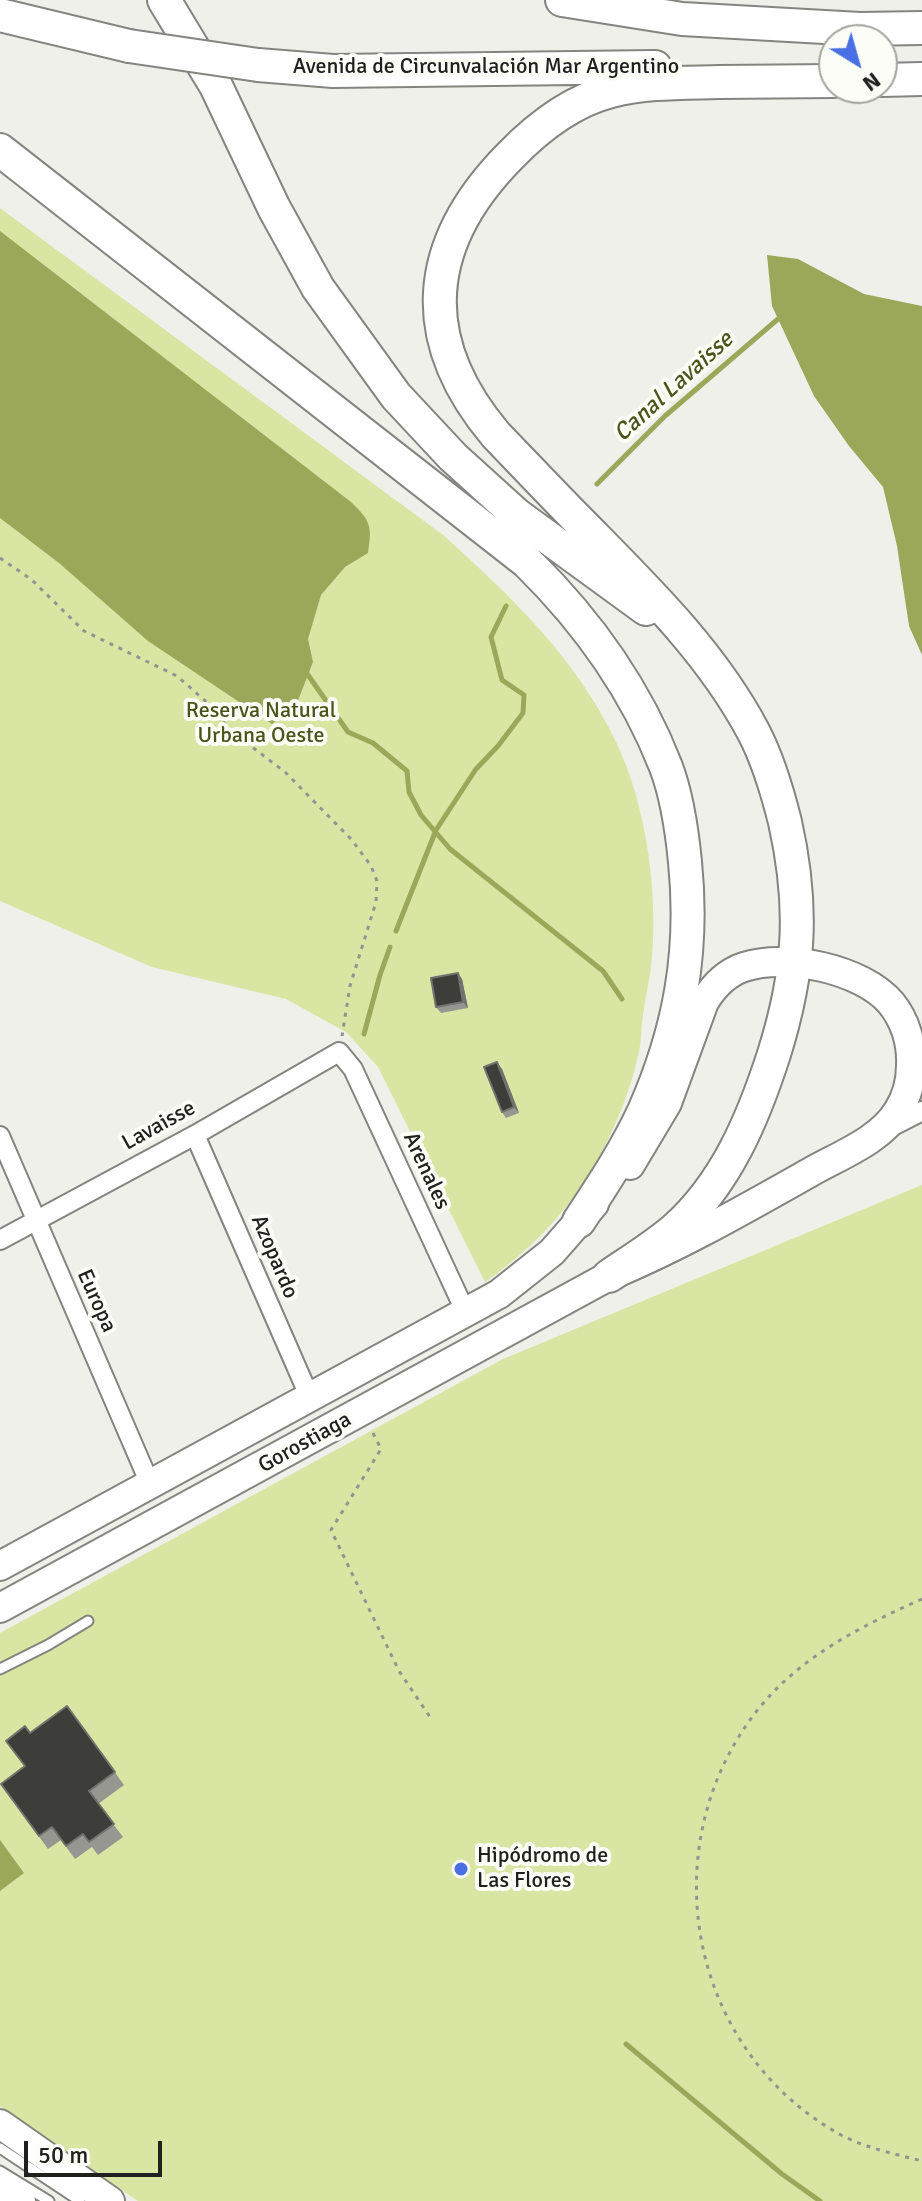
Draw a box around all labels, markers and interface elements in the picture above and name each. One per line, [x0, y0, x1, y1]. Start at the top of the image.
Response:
north arrow [818, 24, 898, 104]
street label: Avenida de Circunvalación Mar Argentino [293, 54, 679, 80]
text: N [857, 67, 886, 97]
water label: Canal Lavaisse [608, 326, 740, 448]
park label: Reserva Natural Urbana Oeste [186, 698, 336, 750]
street label: Lavaisse [118, 1095, 200, 1157]
street label: Arenales [397, 1128, 455, 1214]
street label: Azopardo [245, 1211, 303, 1303]
street label: Europa [70, 1265, 122, 1337]
street label: Gorostiaga [254, 1407, 356, 1479]
place label: Hipódromo de Las Flores [477, 1843, 608, 1894]
marker: Hipódromo de Las Flores [452, 1860, 470, 1878]
scale bar [28, 2125, 166, 2175]
text: 50 m [38, 2140, 88, 2170]

